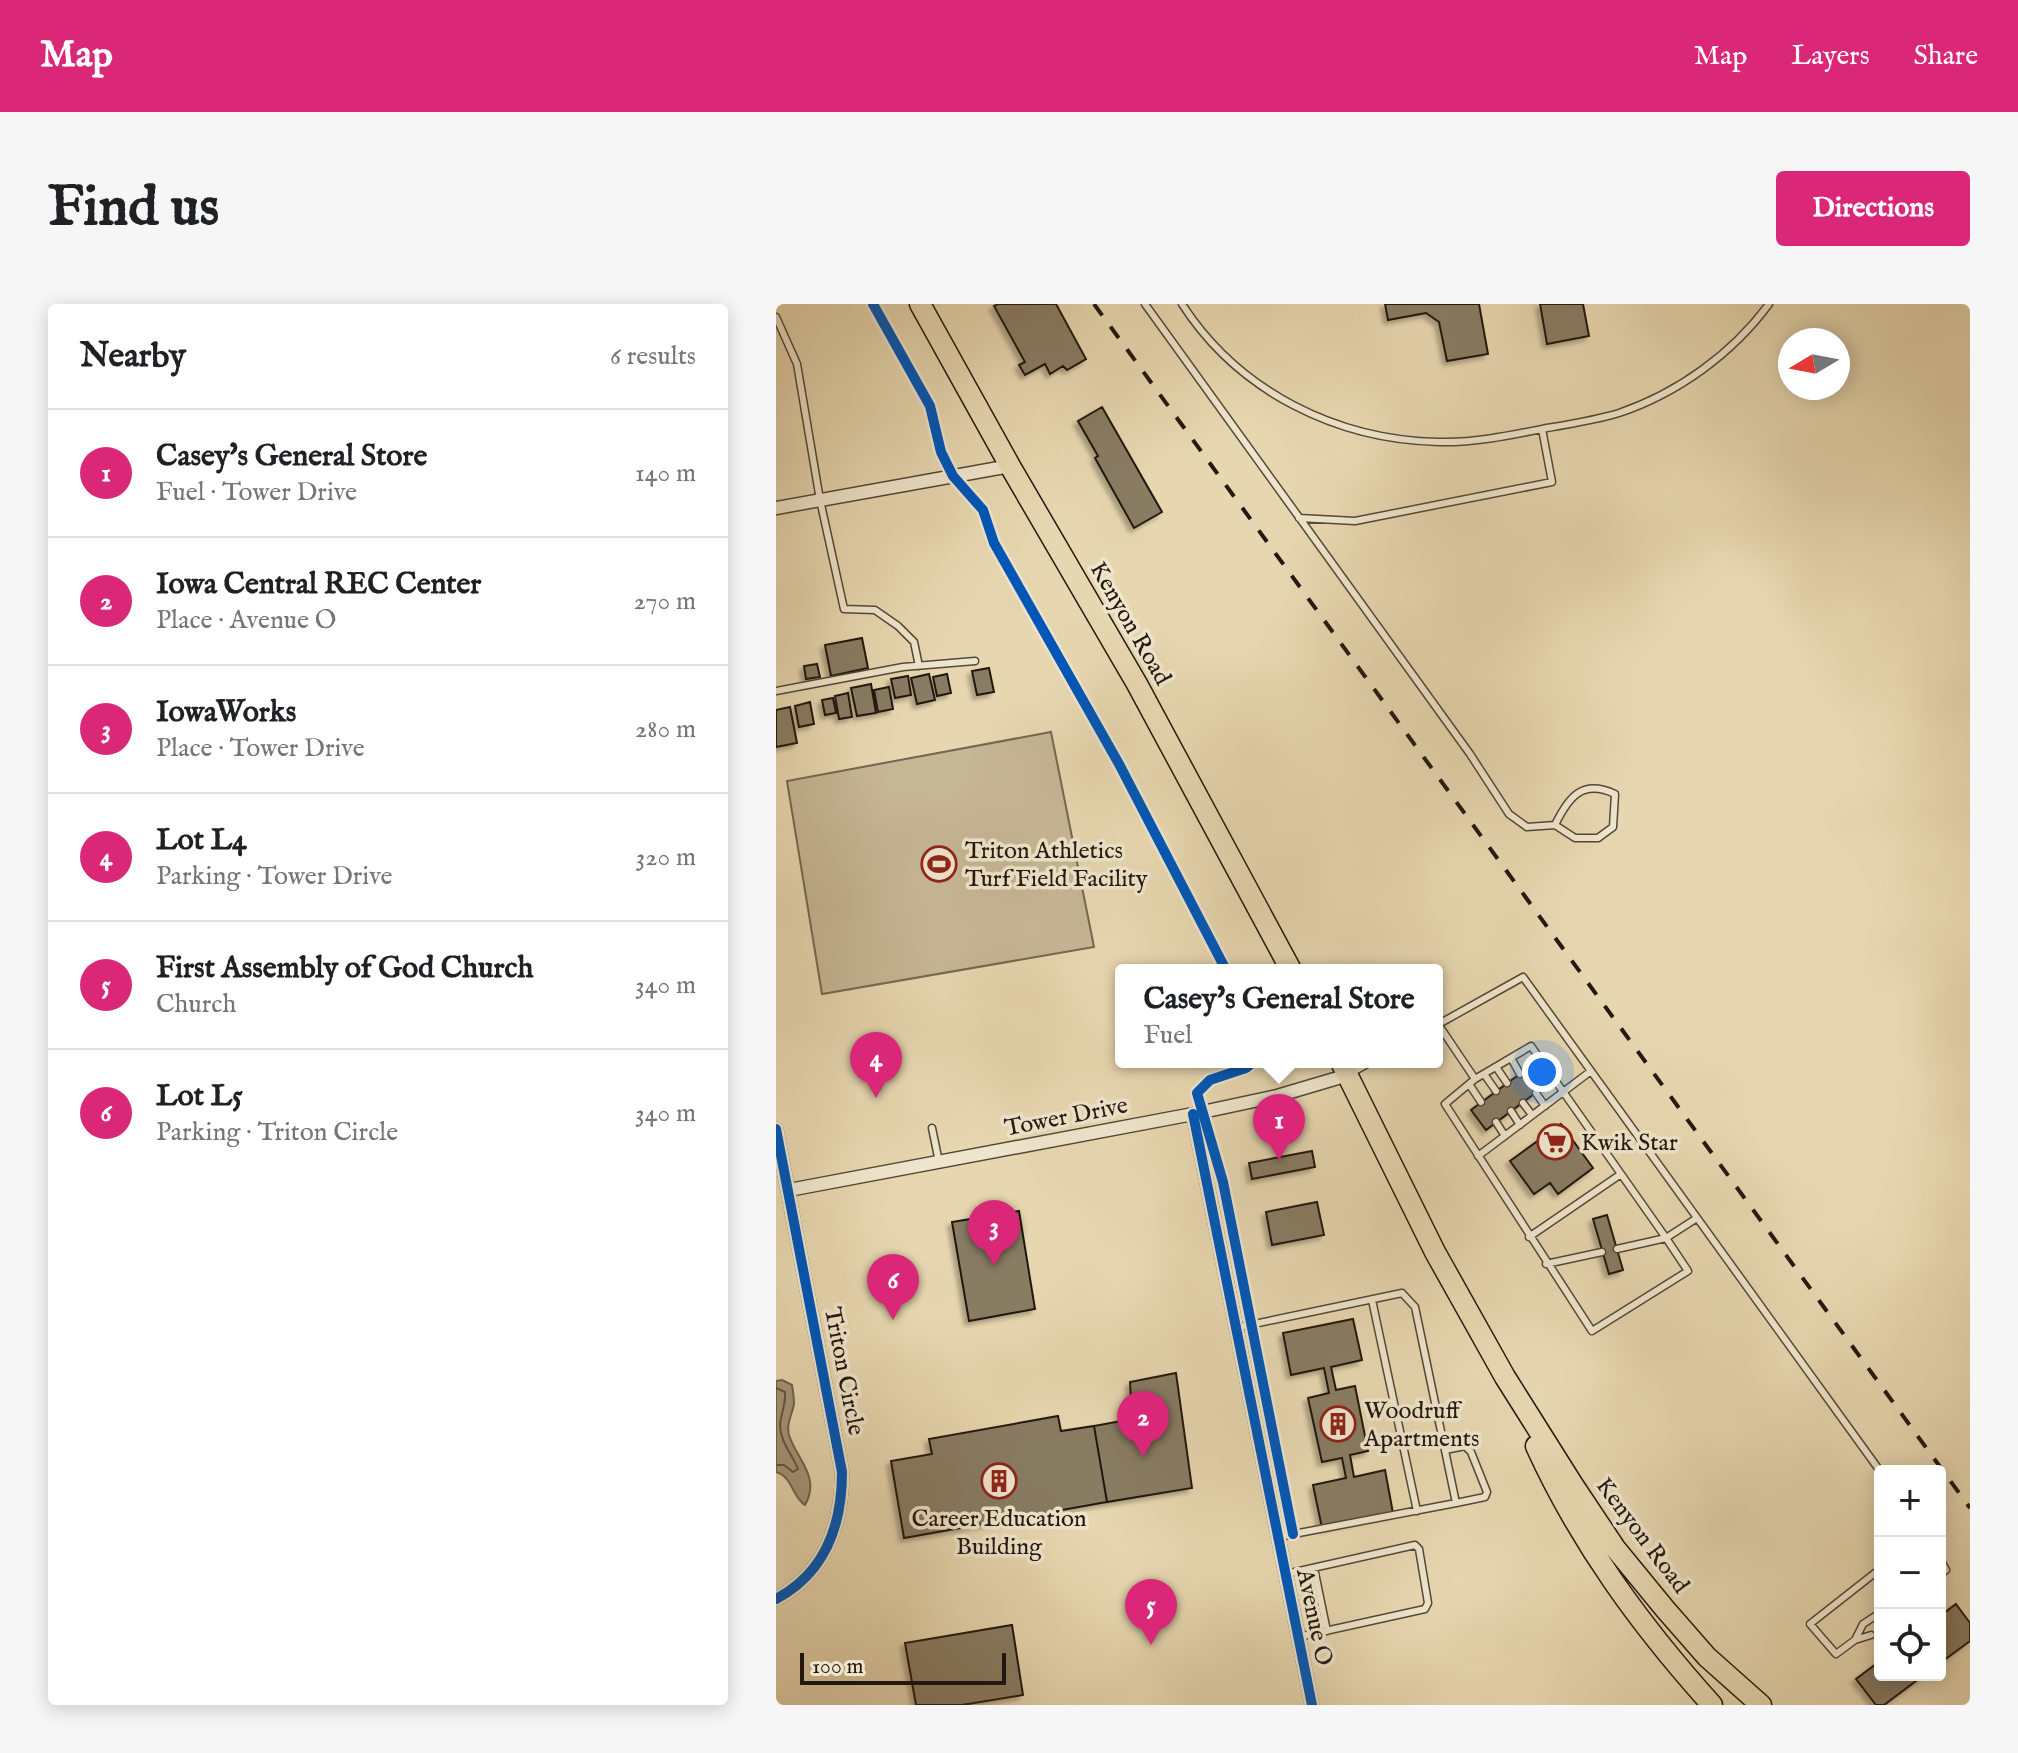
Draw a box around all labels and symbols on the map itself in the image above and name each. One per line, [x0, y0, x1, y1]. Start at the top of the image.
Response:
north arrow [1778, 328, 1850, 400]
street label: Kenyon Road [1082, 556, 1178, 691]
place label: Triton Athletics Turf Field Facility [965, 836, 1148, 895]
sports icon: Triton Athletics Turf Field Facility [920, 845, 958, 883]
pin: 4 [850, 1032, 902, 1098]
your location [1522, 1052, 1562, 1092]
street label: Tower Drive [1002, 1090, 1130, 1145]
pin: 1 [1253, 1094, 1305, 1160]
supermarket icon: Kwik Star [1536, 1123, 1574, 1161]
place label: Kwik Star [1581, 1128, 1678, 1159]
pin: 3 [968, 1200, 1020, 1266]
pin: 6 [867, 1254, 919, 1320]
street label: Triton Circle [816, 1305, 871, 1438]
pin: 2 [1117, 1391, 1169, 1457]
place label: Woodruff Apartments [1363, 1396, 1480, 1455]
building icon: Woodruff Apartments [1319, 1405, 1357, 1443]
building icon: Career Education Building [980, 1462, 1018, 1500]
street label: Kenyon Road [1588, 1472, 1696, 1600]
place label: Career Education Building [911, 1504, 1087, 1563]
street label: Avenue O [1288, 1565, 1339, 1669]
pin: 5 [1125, 1579, 1177, 1645]
scale bar [800, 1649, 1006, 1685]

